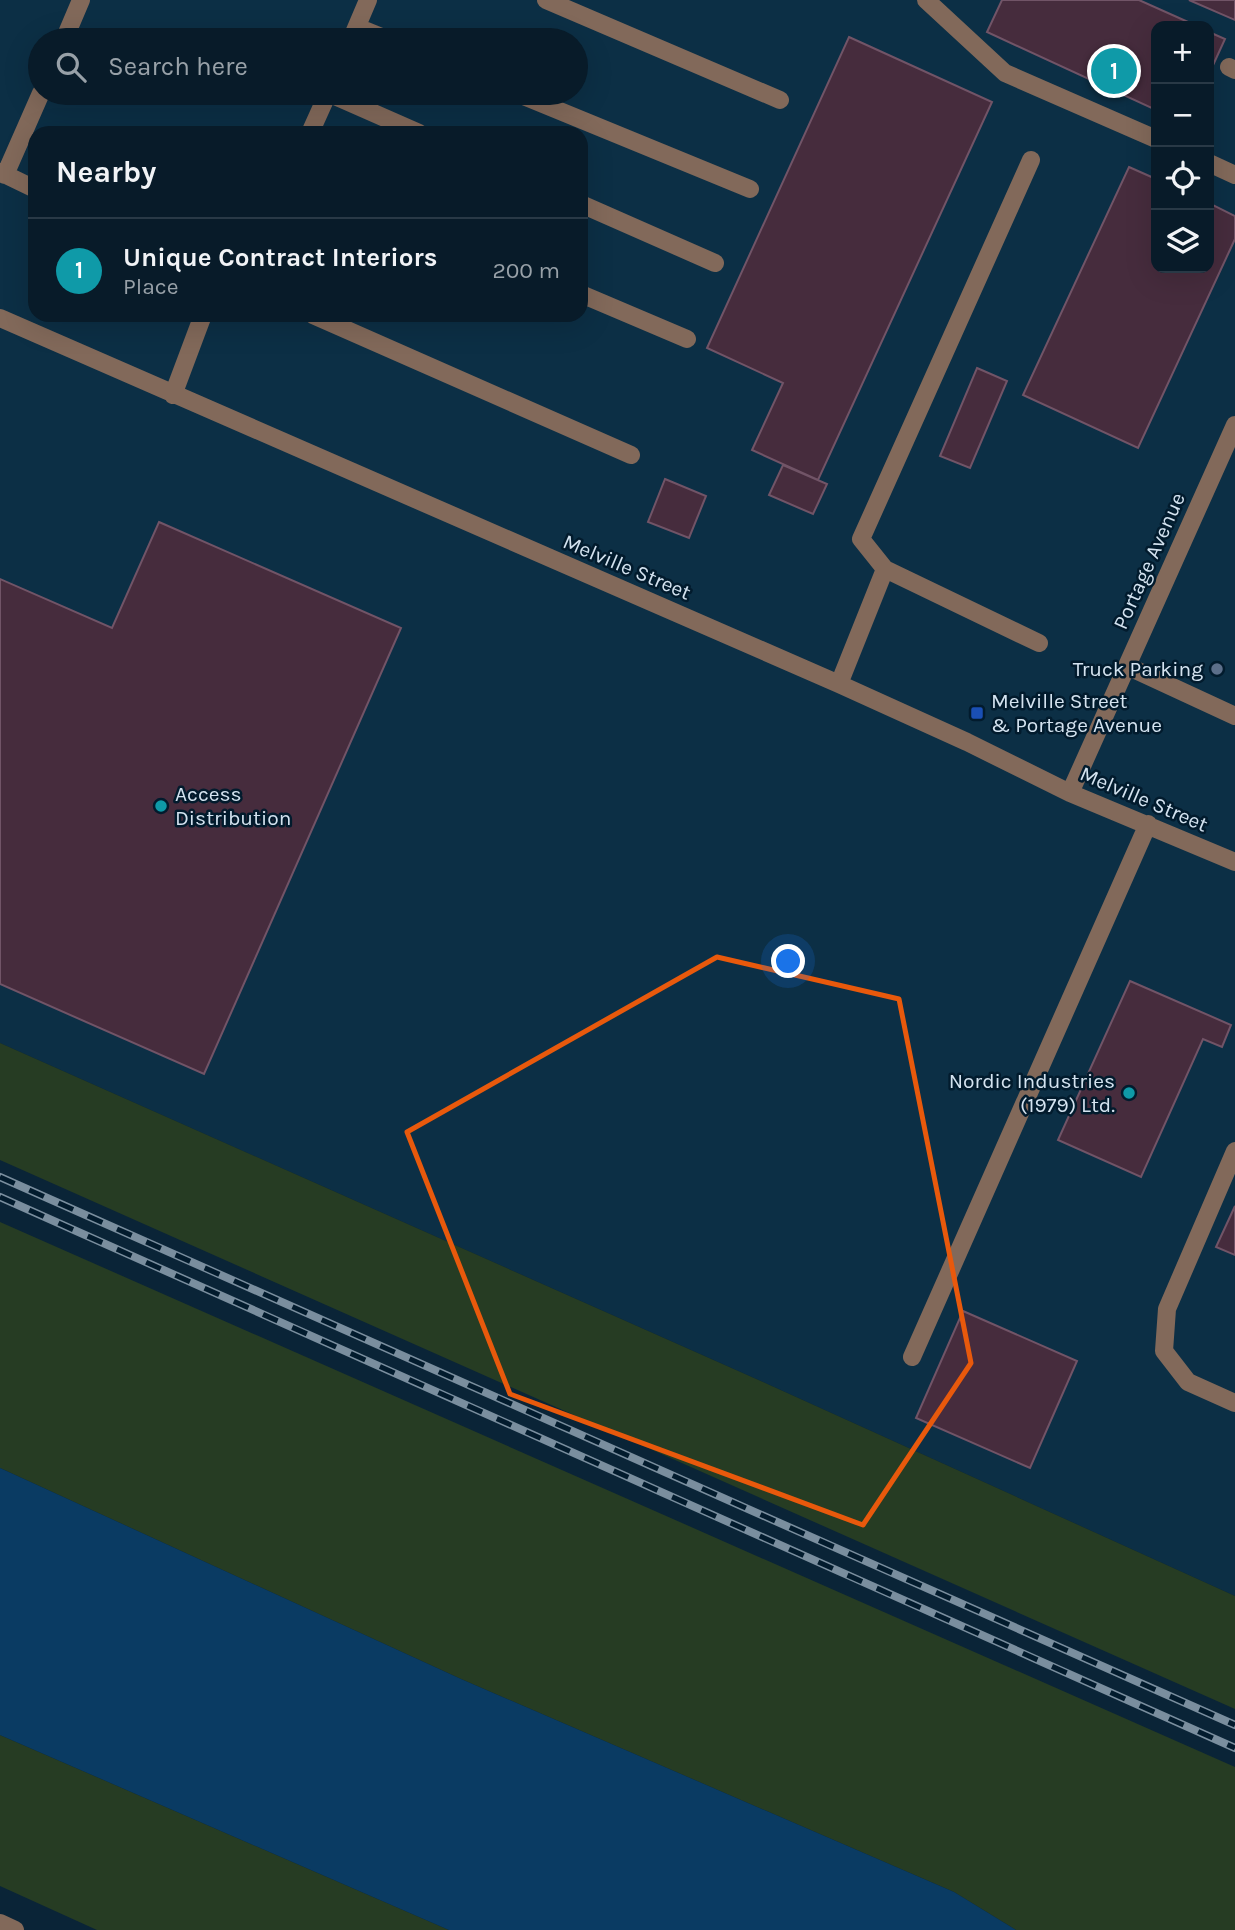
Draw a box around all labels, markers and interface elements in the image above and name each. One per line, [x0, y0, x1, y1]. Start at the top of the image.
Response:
map controls [1151, 21, 1214, 273]
button: + [1151, 21, 1214, 84]
search box [28, 28, 588, 105]
pin: 1 [1091, 45, 1137, 97]
icon: search [52, 48, 90, 86]
text: Search here [108, 51, 248, 82]
button: − [1151, 84, 1214, 147]
button: locate [1151, 147, 1214, 210]
text: Nearby [56, 154, 156, 190]
button: layers [1151, 210, 1214, 273]
text: Unique Contract Interiors [123, 242, 437, 273]
text: 1 [75, 257, 83, 284]
text: 200 m [492, 257, 560, 284]
text: Place [123, 273, 179, 300]
street label: Portage Avenue [1108, 489, 1190, 633]
street label: Melville Street [560, 529, 695, 605]
place label: Truck Parking [1073, 657, 1203, 681]
marker: Truck Parking [1209, 661, 1225, 677]
place label: Melville Street & Portage Avenue [991, 689, 1162, 737]
marker: Melville Street & Portage Avenue [969, 705, 985, 721]
street label: Melville Street [1077, 761, 1212, 837]
place label: Access Distribution [175, 782, 291, 830]
marker: Access Distribution [153, 798, 169, 814]
your location [771, 944, 805, 978]
place label: Nordic Industries (1979) Ltd. [949, 1069, 1115, 1117]
marker: Nordic Industries (1979) Ltd. [1121, 1085, 1137, 1101]

